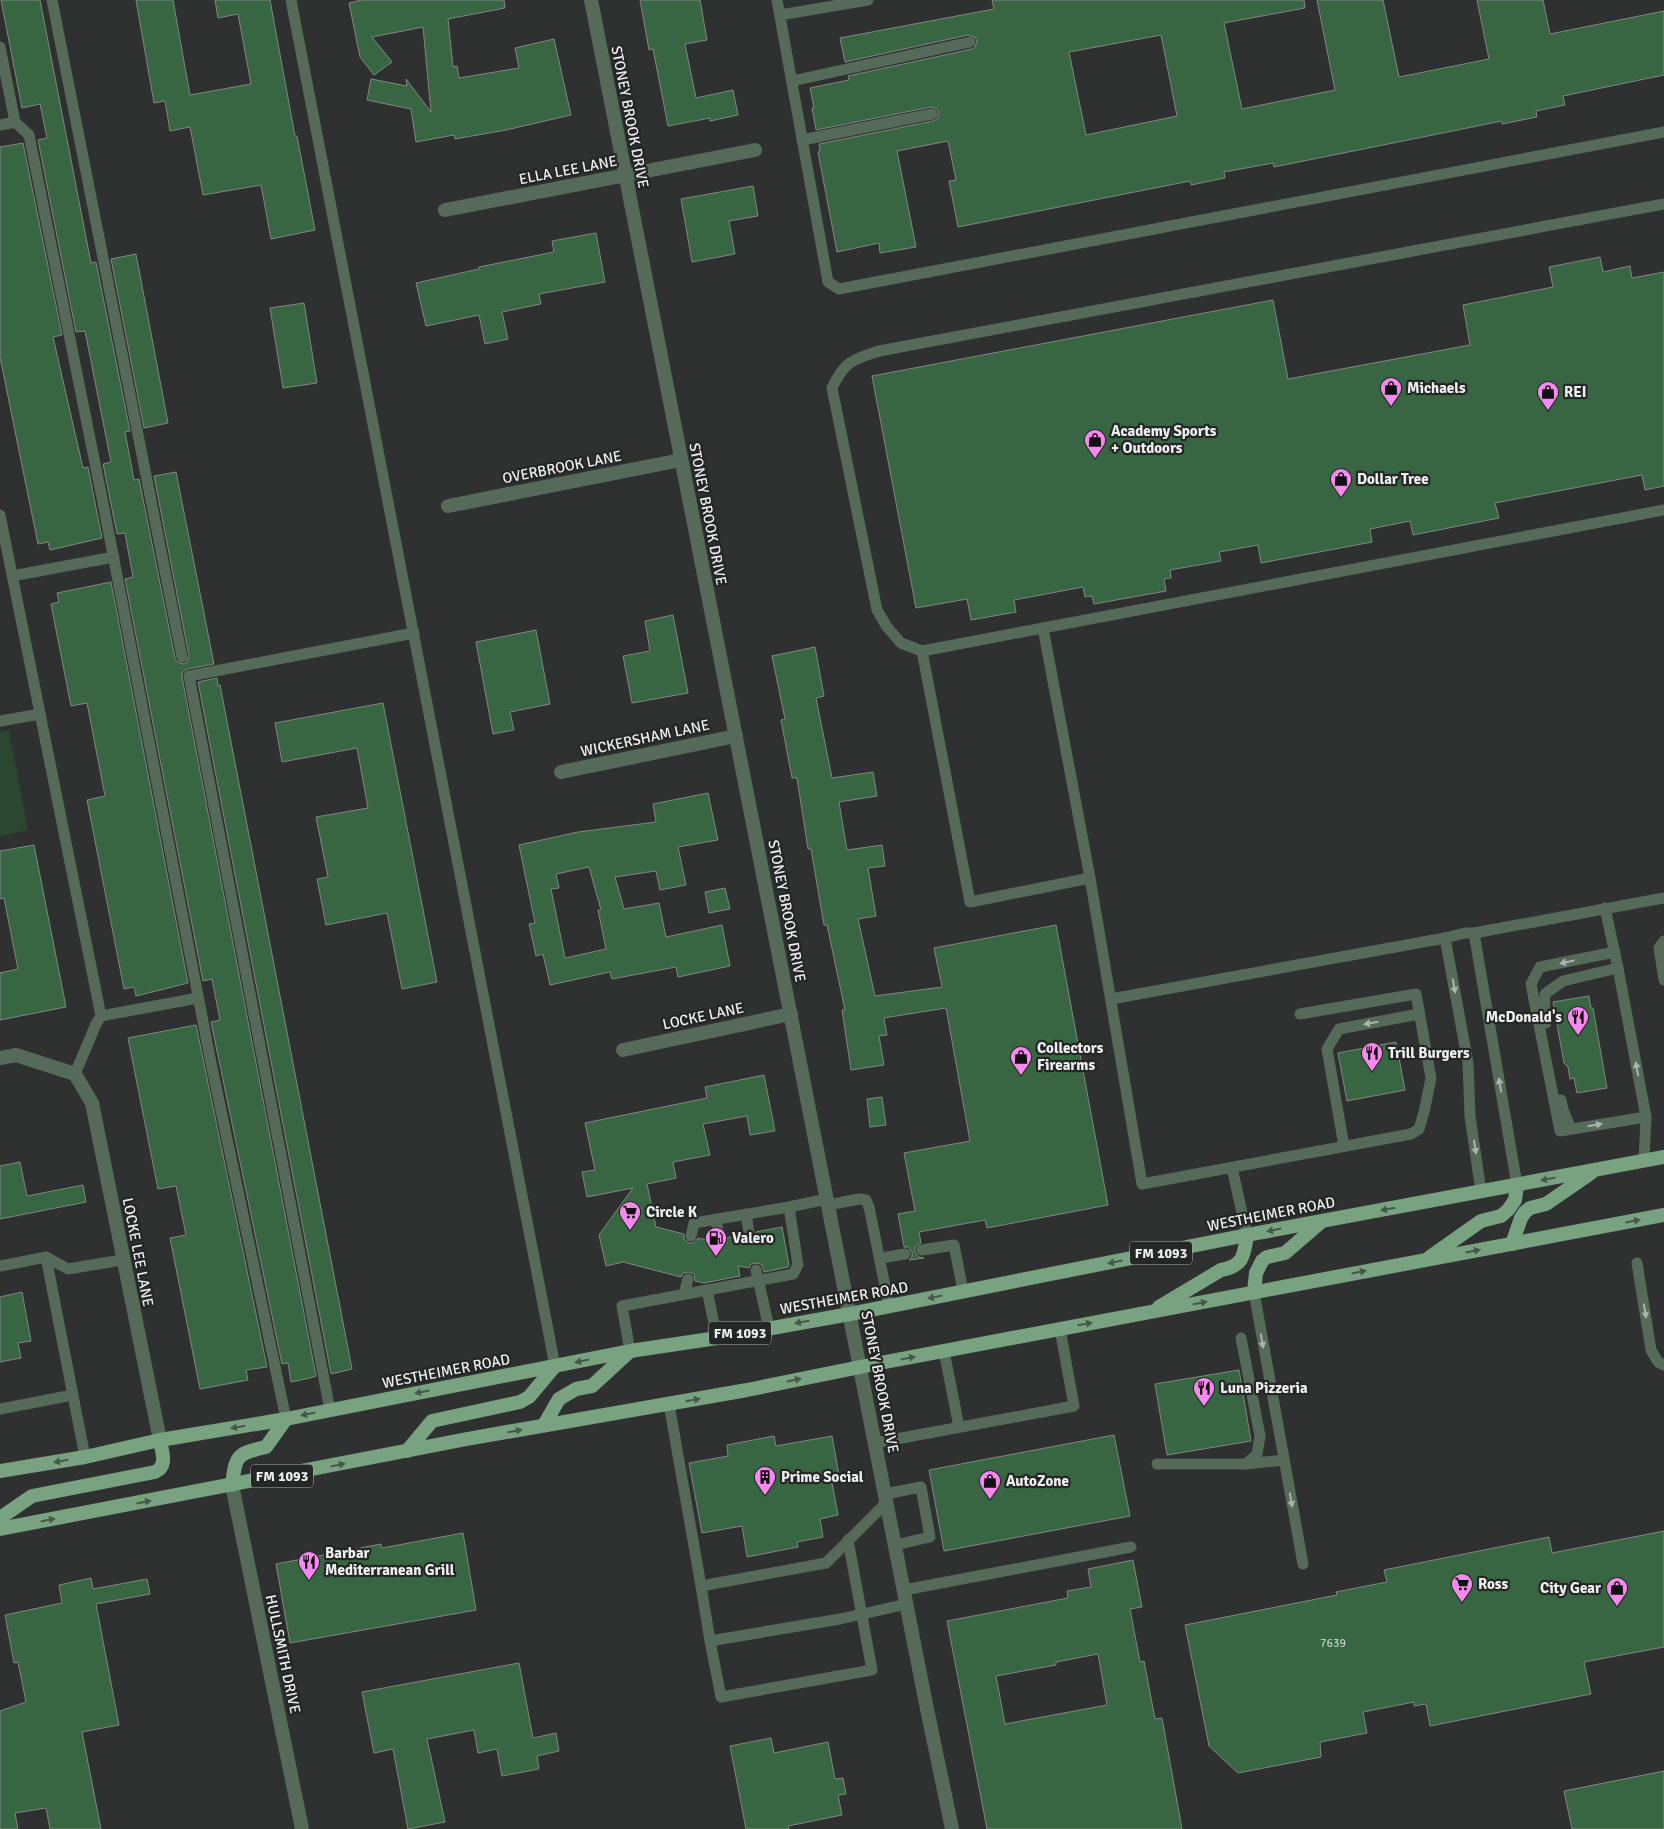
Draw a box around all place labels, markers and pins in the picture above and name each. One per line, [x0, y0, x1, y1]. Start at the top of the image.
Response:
shop icon: Michaels [1379, 376, 1403, 407]
place label: Michaels [1407, 379, 1466, 397]
shop icon: REI [1536, 380, 1560, 411]
place label: REI [1564, 383, 1587, 401]
place label: Academy Sports + Outdoors [1111, 422, 1217, 457]
shop icon: Academy Sports + Outdoors [1083, 428, 1107, 459]
shop icon: Dollar Tree [1329, 467, 1353, 498]
place label: Dollar Tree [1357, 470, 1429, 488]
restaurant icon: McDonald's [1566, 1005, 1590, 1036]
place label: McDonald's [1486, 1008, 1562, 1026]
place label: Collectors Firearms [1037, 1039, 1104, 1074]
restaurant icon: Trill Burgers [1360, 1041, 1384, 1072]
place label: Trill Burgers [1388, 1044, 1470, 1062]
shop icon: Collectors Firearms [1009, 1045, 1033, 1076]
supermarket icon: Circle K [618, 1200, 642, 1231]
place label: Circle K [646, 1203, 698, 1221]
fuel station icon: Valero [704, 1226, 728, 1257]
place label: Valero [732, 1229, 774, 1247]
restaurant icon: Luna Pizzeria [1192, 1376, 1216, 1407]
place label: Luna Pizzeria [1220, 1379, 1308, 1397]
building icon: Prime Social [753, 1465, 777, 1496]
place label: Prime Social [781, 1468, 864, 1486]
shop icon: AutoZone [978, 1469, 1002, 1500]
place label: AutoZone [1006, 1472, 1069, 1490]
place label: Barbar Mediterranean Grill [325, 1544, 455, 1579]
restaurant icon: Barbar Mediterranean Grill [297, 1550, 321, 1581]
supermarket icon: Ross [1450, 1572, 1474, 1603]
place label: Ross [1478, 1575, 1508, 1593]
shop icon: City Gear [1605, 1576, 1629, 1607]
place label: City Gear [1540, 1579, 1601, 1597]

